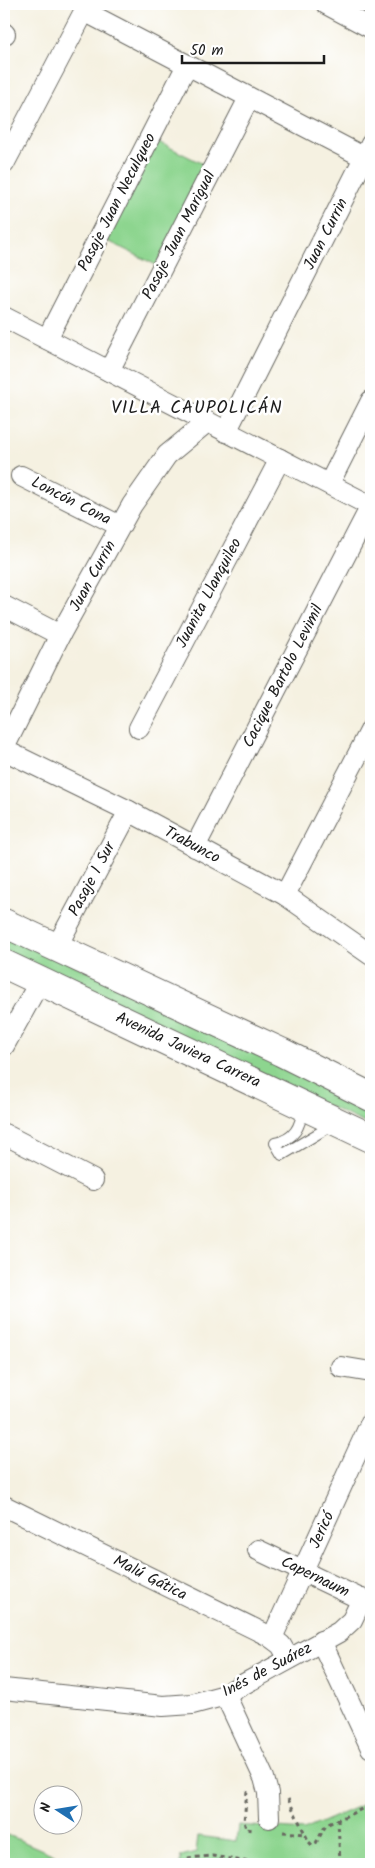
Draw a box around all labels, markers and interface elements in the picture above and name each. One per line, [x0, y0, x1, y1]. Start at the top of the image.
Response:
scale bar [182, 32, 325, 64]
text: 50 m [190, 39, 224, 63]
street label: Pasaje Juan Neculqueo [71, 128, 163, 276]
street label: Pasaje Juan Marigual [136, 166, 222, 304]
street label: Juan Currin [297, 194, 355, 274]
district label: VILLA CAUPOLICÁN [111, 394, 283, 423]
street label: Loncón Cona [27, 470, 115, 532]
street label: Juanita Llanquileo [169, 534, 249, 652]
street label: Juan Currin [63, 536, 123, 616]
street label: Cacique Bartolo Levimil [236, 600, 330, 752]
street label: Trabunco [159, 820, 225, 870]
street label: Pasaje 1 Sur [62, 836, 123, 921]
street label: Avenida Javiera Carrera [111, 1005, 265, 1095]
street label: Jericó [303, 1507, 341, 1553]
street label: Malú Gática [109, 1549, 191, 1607]
street label: Capernaum [276, 1550, 354, 1605]
street label: Inés de Suárez [218, 1636, 316, 1704]
north arrow [32, 1786, 82, 1836]
text: N [35, 1801, 58, 1814]

